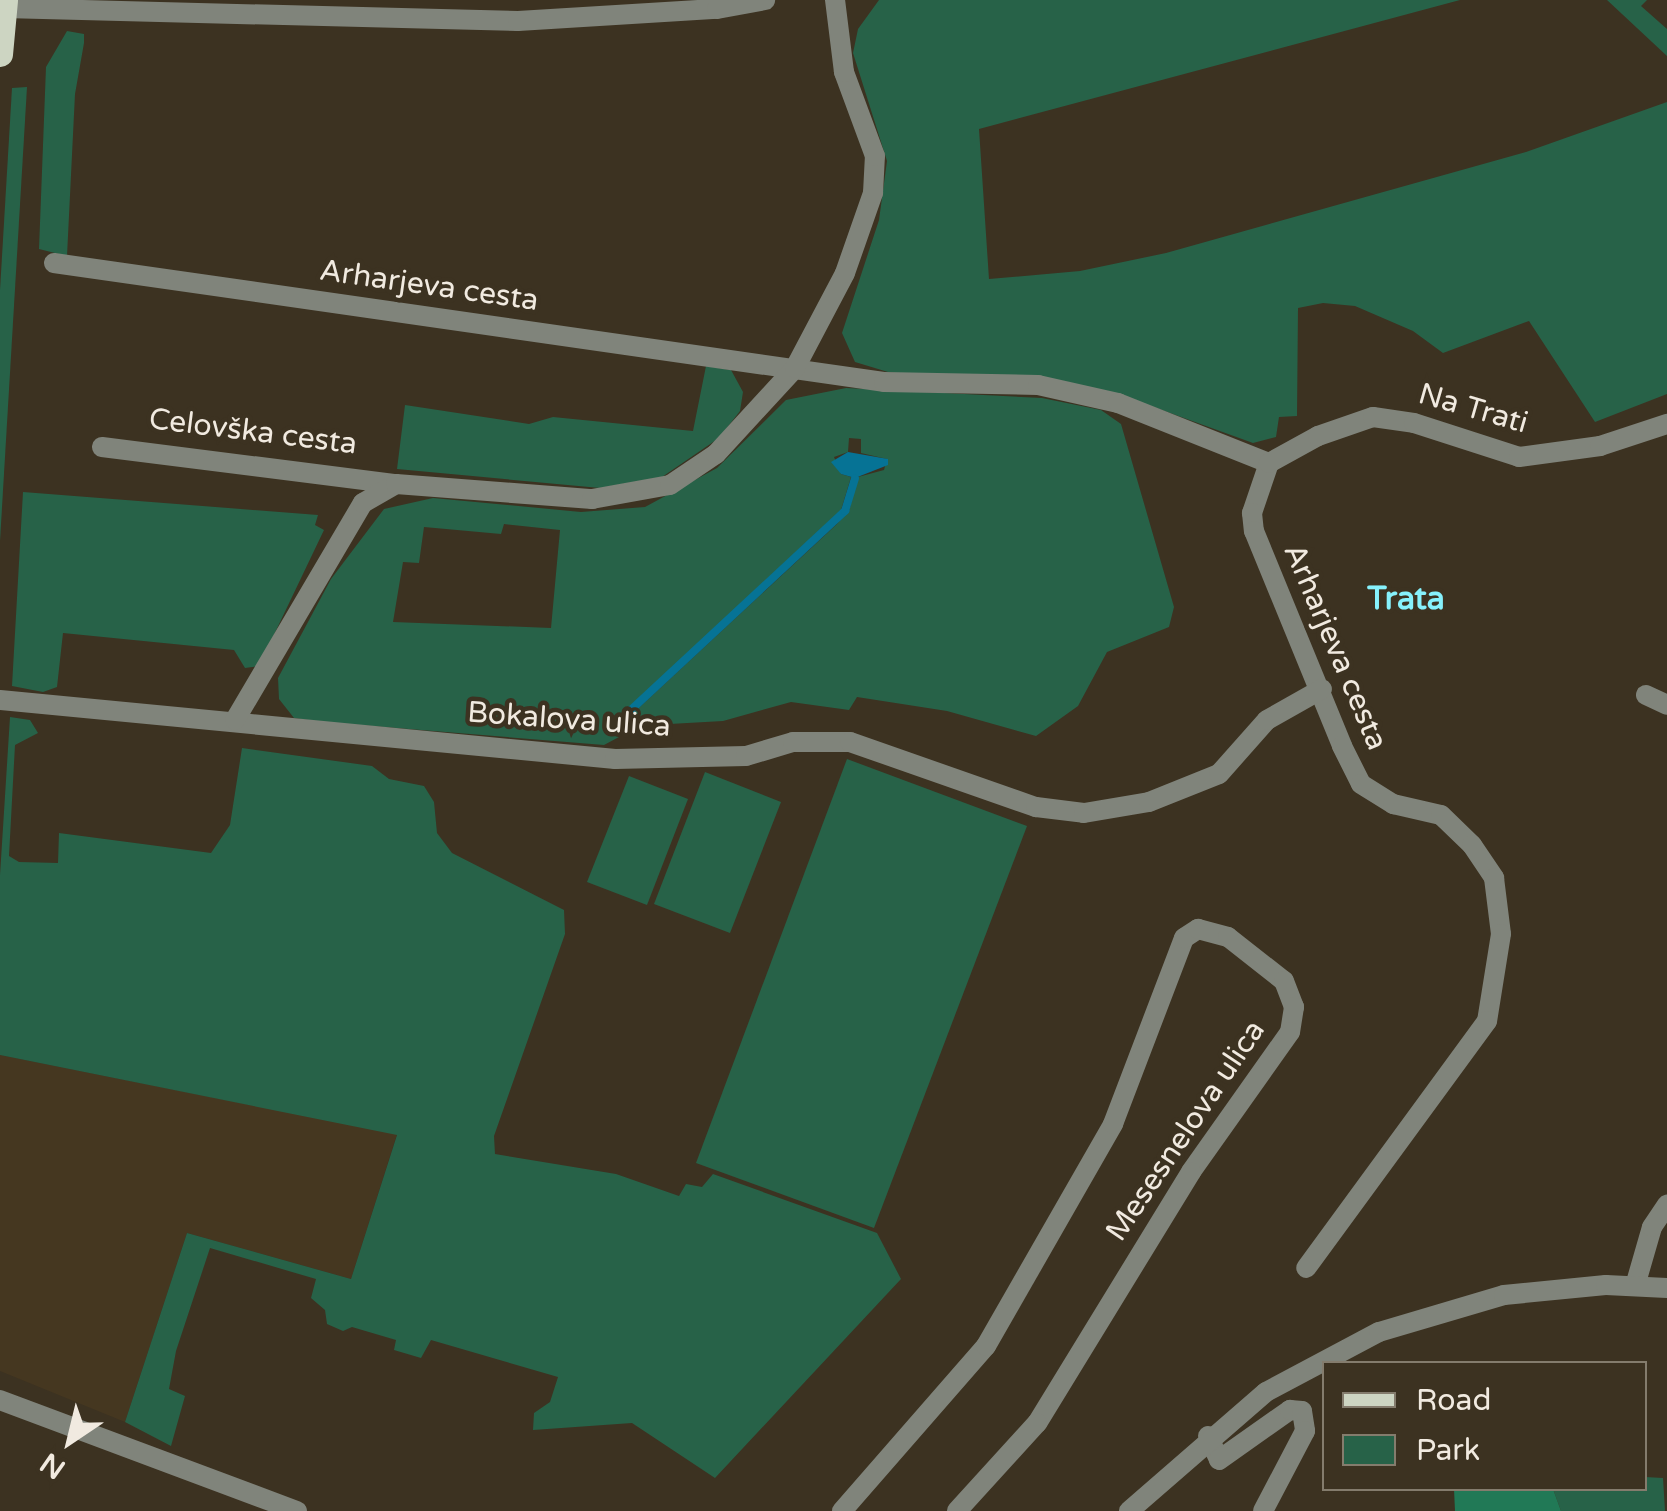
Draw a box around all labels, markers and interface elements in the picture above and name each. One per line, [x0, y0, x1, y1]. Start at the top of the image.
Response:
street label: Arharjeva cesta [317, 253, 541, 319]
street label: Na Trati [1414, 376, 1532, 442]
street label: Celovška cesta [147, 401, 359, 463]
street label: Arharjeva cesta [1275, 538, 1395, 756]
district label: Trata [1367, 580, 1445, 618]
street label: Bokalova ulica [466, 695, 672, 745]
street label: Mesesnelova ulica [1099, 1014, 1273, 1248]
legend [1322, 1361, 1647, 1491]
text: Road [1416, 1382, 1491, 1419]
north arrow [20, 1391, 120, 1491]
text: Park [1416, 1432, 1480, 1469]
text: N [34, 1445, 72, 1486]

